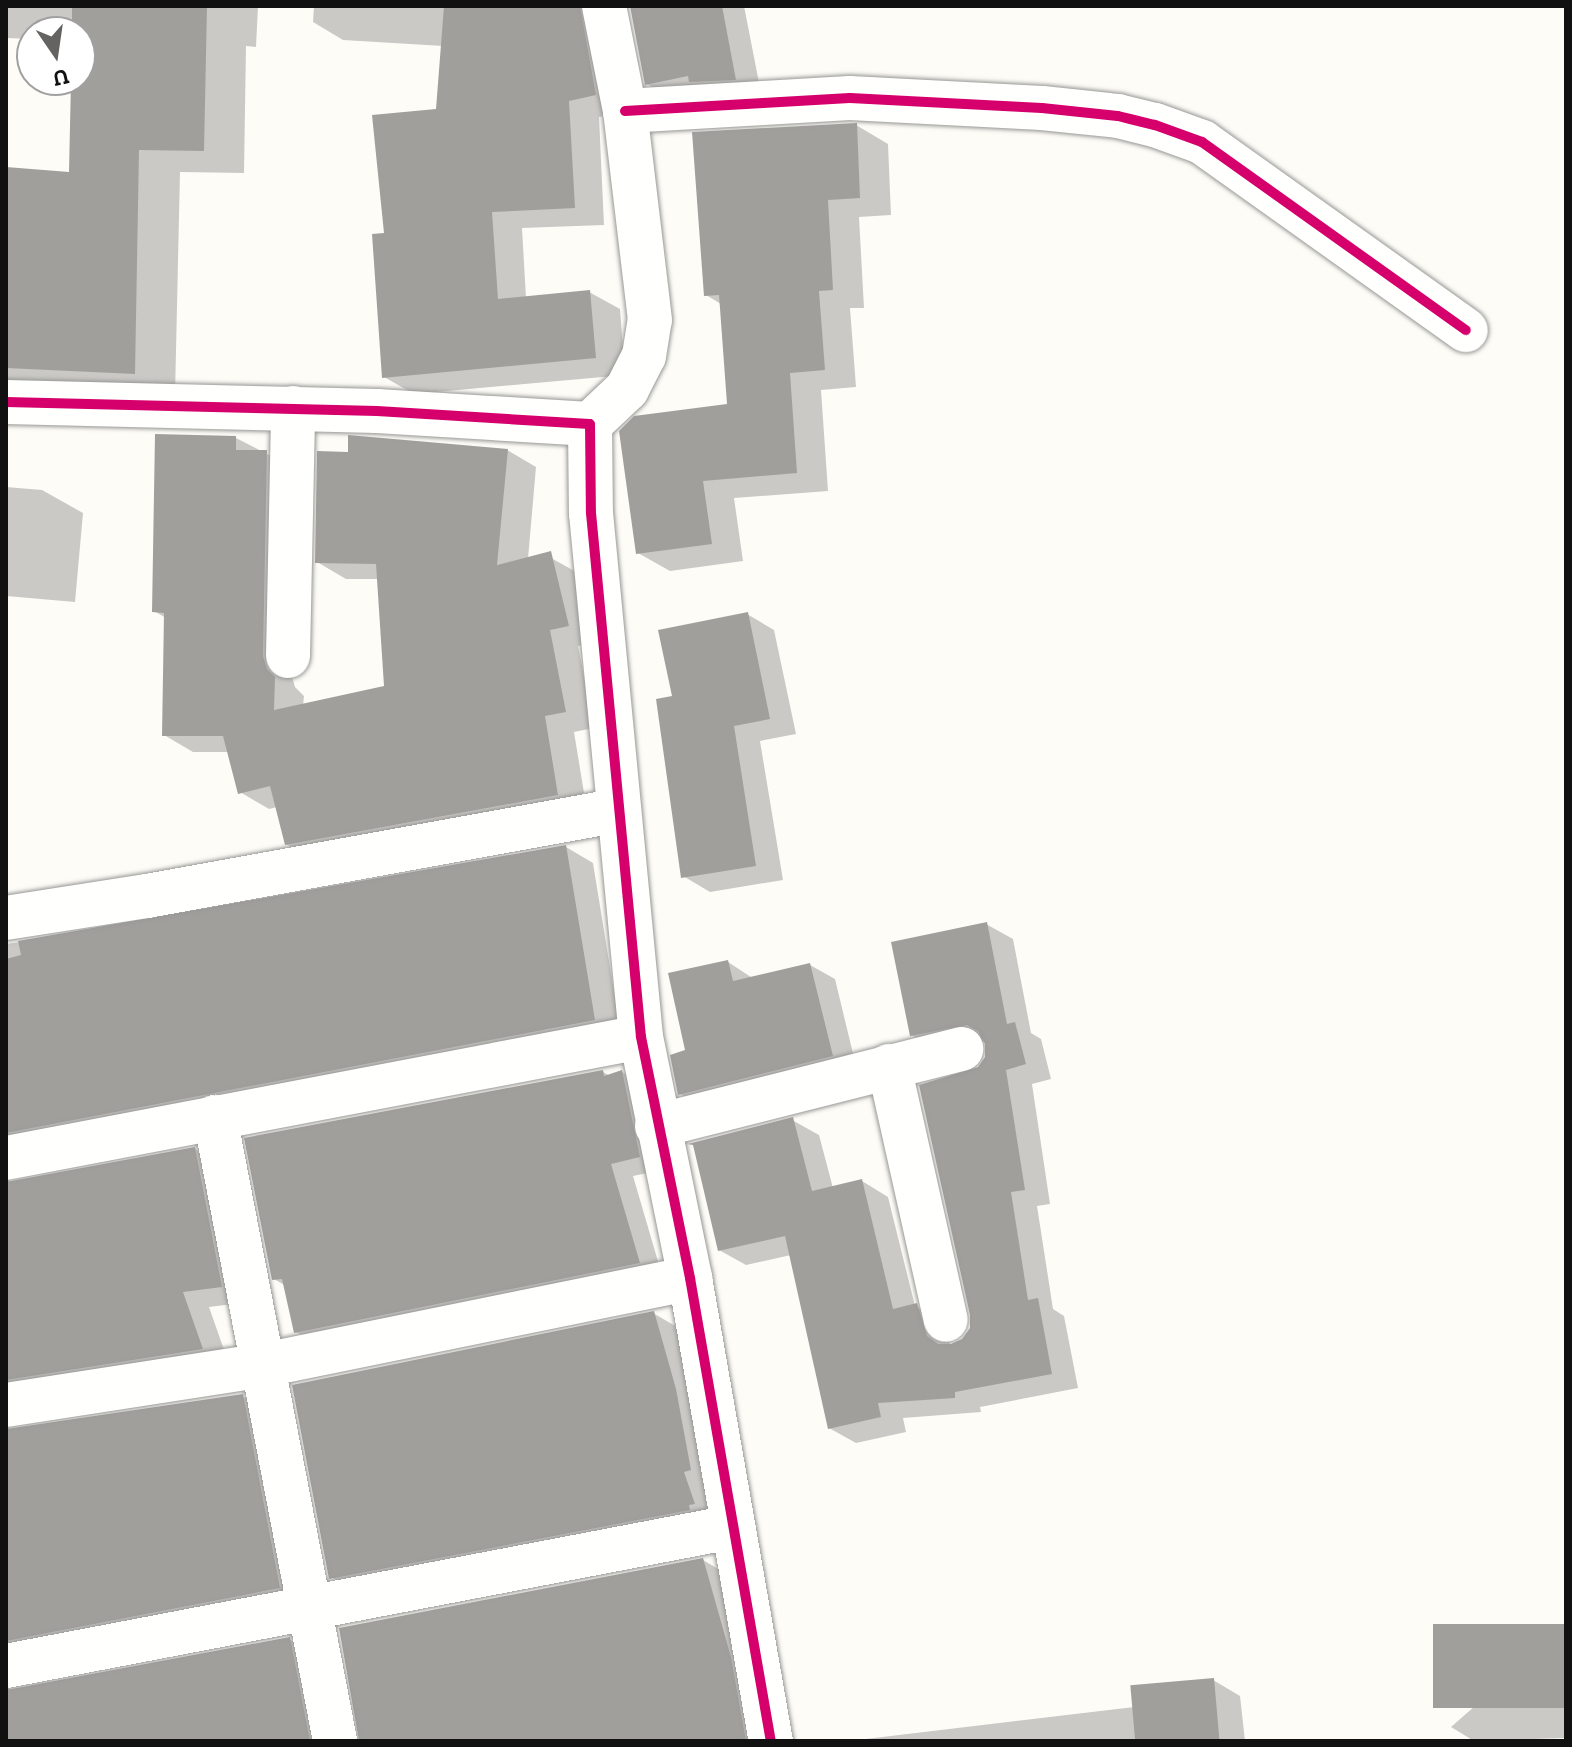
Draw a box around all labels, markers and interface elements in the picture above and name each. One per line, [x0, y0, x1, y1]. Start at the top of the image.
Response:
north arrow [16, 16, 96, 96]
text: U [50, 63, 72, 93]

